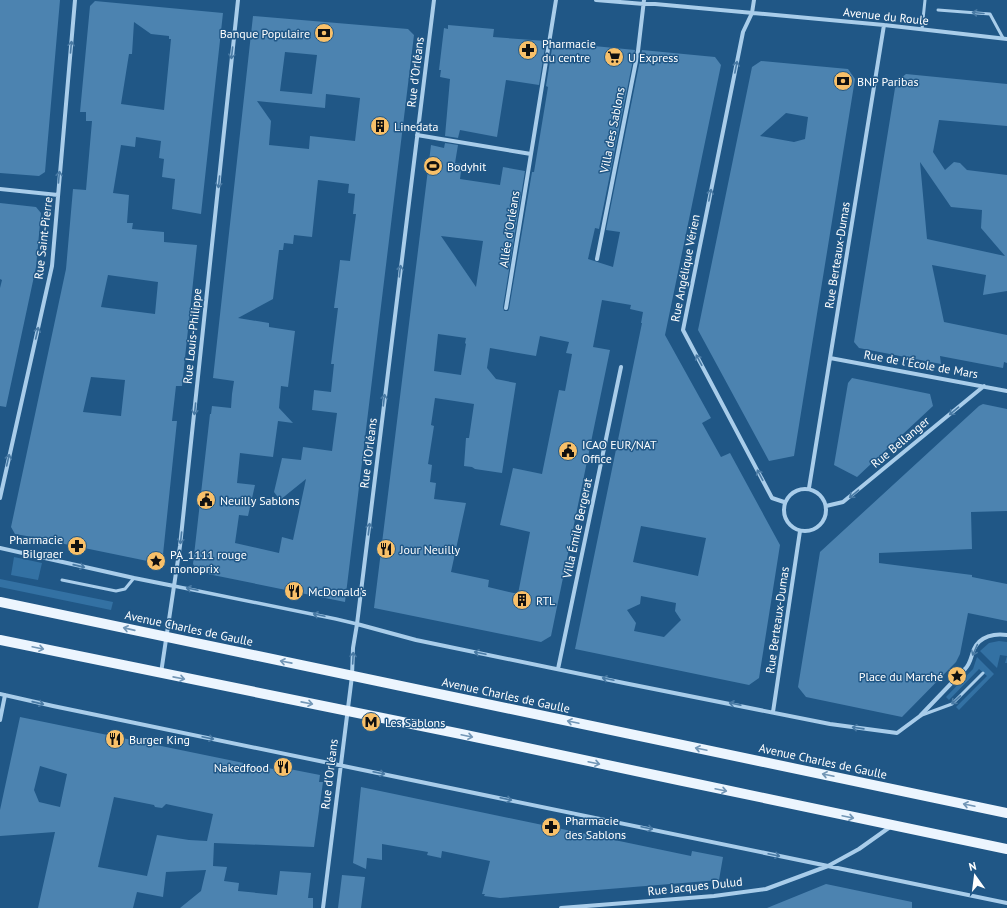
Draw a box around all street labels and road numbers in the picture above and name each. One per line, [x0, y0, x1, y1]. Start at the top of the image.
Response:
street label: Avenue du Roule [843, 4, 929, 28]
street label: Rue d'Orléans [403, 36, 427, 108]
street label: Villa des Sablons [596, 86, 628, 175]
street label: Allée d'Orléans [496, 190, 522, 268]
street label: Rue Saint-Pierre [30, 196, 56, 280]
street label: Rue Berteaux-Dumas [821, 201, 853, 309]
street label: Rue Angélique Vérien [667, 213, 703, 323]
street label: Rue Louis-Philippe [180, 287, 204, 385]
street label: Rue de l'École de Mars [863, 347, 979, 381]
street label: Rue Bellanger [868, 413, 932, 471]
street label: Rue d'Orléans [356, 417, 380, 489]
street label: Villa Émile Bergerat [559, 476, 595, 581]
street label: Rue Berteaux-Dumas [762, 566, 792, 674]
street label: Avenue Charles de Gaulle [124, 607, 254, 649]
street label: Avenue Charles de Gaulle [441, 674, 571, 716]
street label: Rue d'Orléans [317, 738, 341, 810]
street label: Avenue Charles de Gaulle [758, 740, 888, 782]
street label: Rue Jacques Dulud [647, 874, 743, 898]

